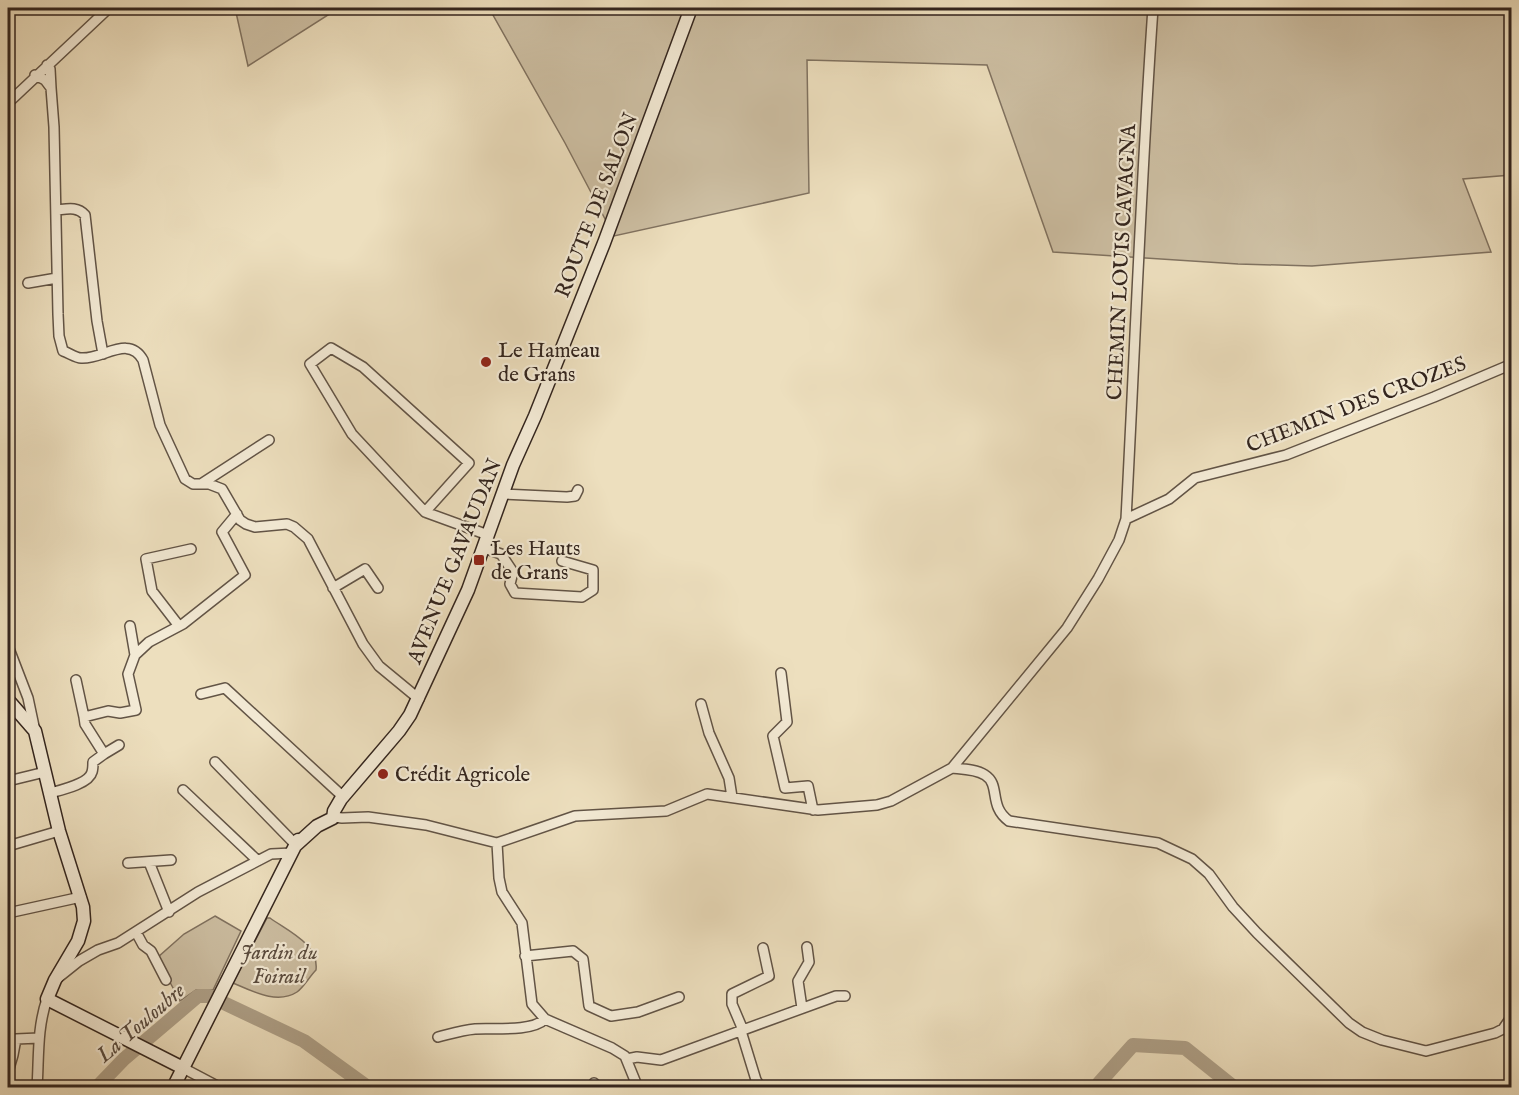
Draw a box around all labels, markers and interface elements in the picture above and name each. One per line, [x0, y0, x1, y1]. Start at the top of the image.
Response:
street label: ROUTE DE SALON [550, 109, 645, 302]
street label: CHEMIN LOUIS CAVAGNA [1102, 122, 1143, 401]
place label: Le Hameau de Grans [498, 338, 600, 389]
street label: CHEMIN DES CROZES [1243, 351, 1470, 460]
marker: Le Hameau de Grans [479, 355, 493, 369]
street label: AVENUE GAVAUDAN [401, 455, 509, 669]
place label: Les Hauts de Grans [491, 536, 580, 587]
marker: Les Hauts de Grans [472, 553, 486, 567]
place label: Crédit Agricole [395, 762, 531, 789]
marker: Crédit Agricole [376, 767, 390, 781]
park label: Jardin du Foirail [240, 940, 318, 991]
water label: La Touloubre [90, 977, 192, 1070]

